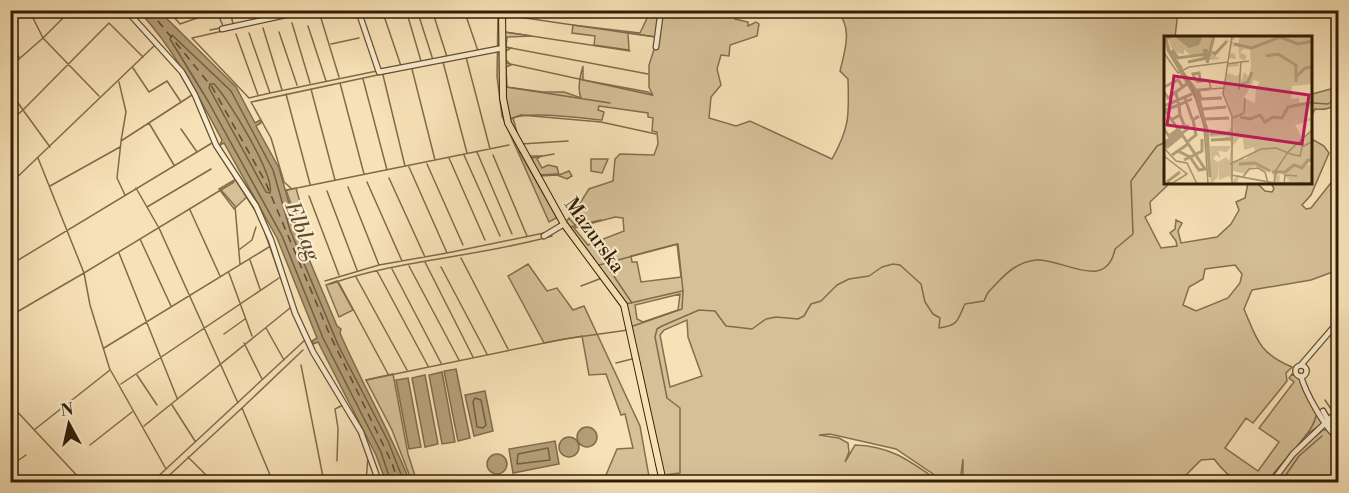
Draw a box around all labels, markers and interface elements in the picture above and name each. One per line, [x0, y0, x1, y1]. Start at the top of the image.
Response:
inset map [1164, 36, 1313, 184]
street label: Mazurska [558, 193, 630, 279]
water label: Elbląg [278, 197, 326, 266]
north arrow [39, 394, 99, 454]
text: N [59, 399, 75, 421]

